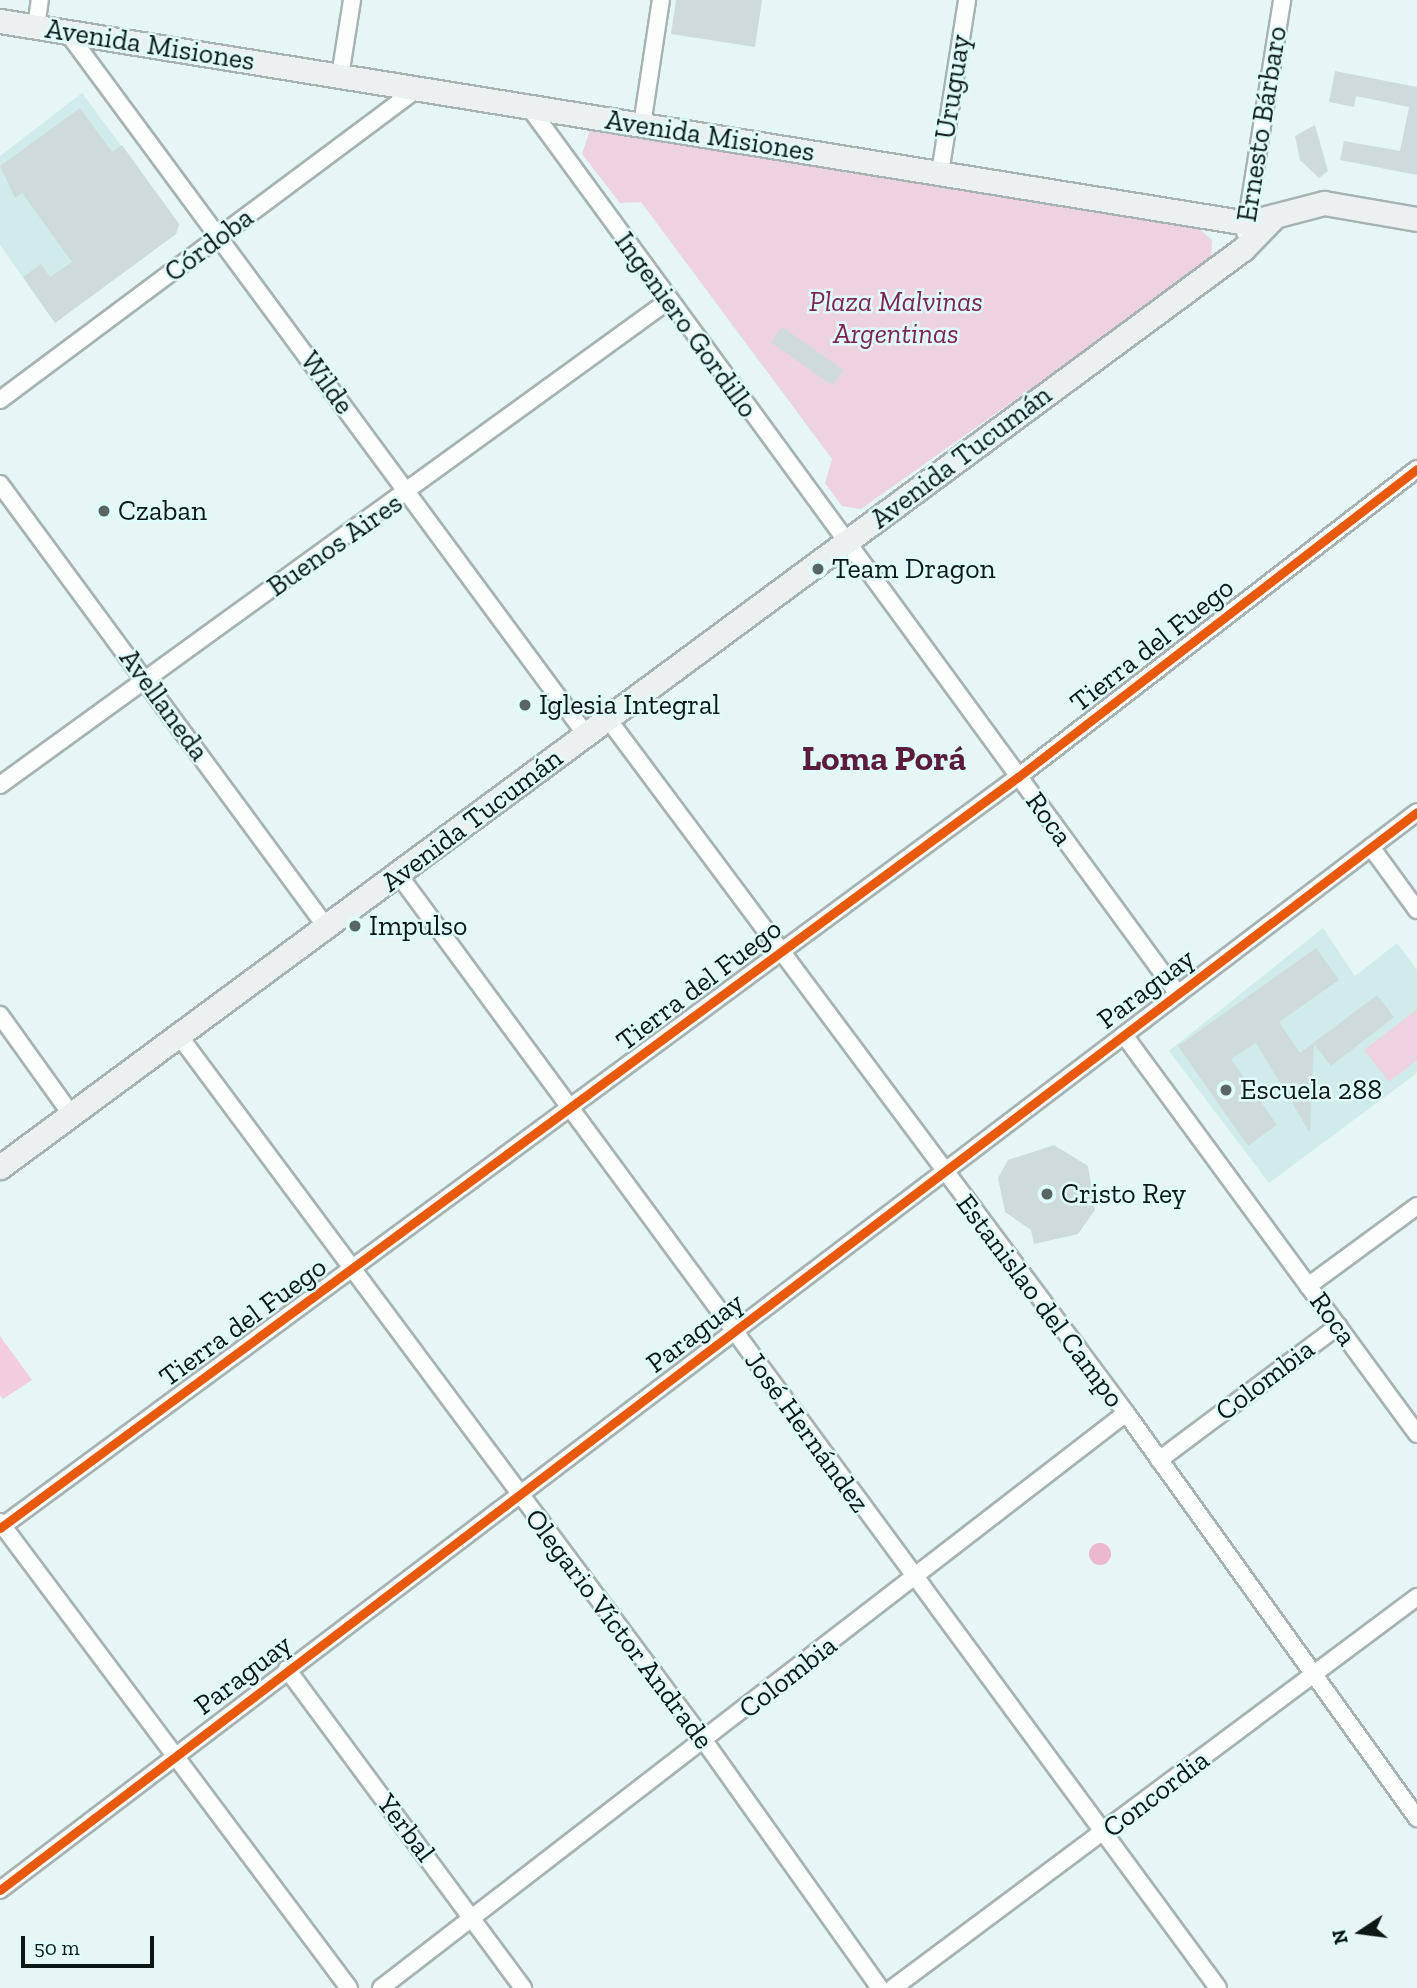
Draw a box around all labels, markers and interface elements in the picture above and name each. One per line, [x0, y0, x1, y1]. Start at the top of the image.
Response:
street label: Avenida Misiones [43, 12, 257, 78]
street label: Ernesto Bárbaro [1230, 24, 1294, 224]
street label: Uruguay [928, 32, 978, 142]
street label: Avenida Misiones [603, 103, 817, 169]
street label: Córdoba [158, 201, 260, 289]
street label: Ingeniero Gordillo [607, 226, 765, 424]
park label: Plaza Malvinas Argentinas [809, 285, 983, 351]
street label: Wilde [293, 345, 361, 421]
street label: Avenida Tucumán [864, 378, 1058, 536]
street label: Buenos Aires [261, 486, 409, 604]
place label: Czaban [118, 494, 207, 528]
marker: Czaban [96, 503, 112, 519]
place label: Team Dragon [832, 552, 996, 586]
marker: Team Dragon [810, 561, 826, 577]
street label: Tierra del Fuego [1064, 571, 1240, 719]
street label: Avellaneda [112, 642, 216, 768]
place label: Iglesia Integral [539, 688, 720, 722]
marker: Iglesia Integral [517, 697, 533, 713]
district label: Loma Porá [802, 737, 966, 779]
street label: Avenida Tucumán [375, 741, 569, 899]
street label: Roca [1018, 786, 1080, 852]
place label: Impulso [369, 909, 467, 943]
street label: Tierra del Fuego [610, 912, 788, 1058]
marker: Impulso [347, 918, 363, 934]
street label: Paraguay [1091, 942, 1201, 1036]
place label: Escuela 288 [1240, 1073, 1382, 1107]
marker: Escuela 288 [1218, 1082, 1234, 1098]
place label: Cristo Rey [1061, 1177, 1186, 1211]
marker: Cristo Rey [1039, 1186, 1055, 1202]
street label: Estanislao del Campo [949, 1188, 1131, 1414]
street label: Tierra del Fuego [153, 1250, 333, 1394]
street label: Paraguay [640, 1286, 750, 1380]
street label: Roca [1302, 1286, 1364, 1352]
street label: Colombia [1209, 1332, 1321, 1428]
street label: José Hernández [737, 1345, 877, 1519]
street label: Olegario Víctor Andrade [517, 1501, 721, 1757]
street label: Paraguay [188, 1628, 298, 1722]
street label: Colombia [732, 1628, 844, 1726]
street label: Concordia [1096, 1743, 1216, 1845]
street label: Yerbal [370, 1788, 442, 1868]
north arrow [1326, 1897, 1396, 1967]
scale bar [24, 1922, 158, 1966]
text: N [1327, 1927, 1353, 1946]
text: 50 m [34, 1935, 80, 1960]

